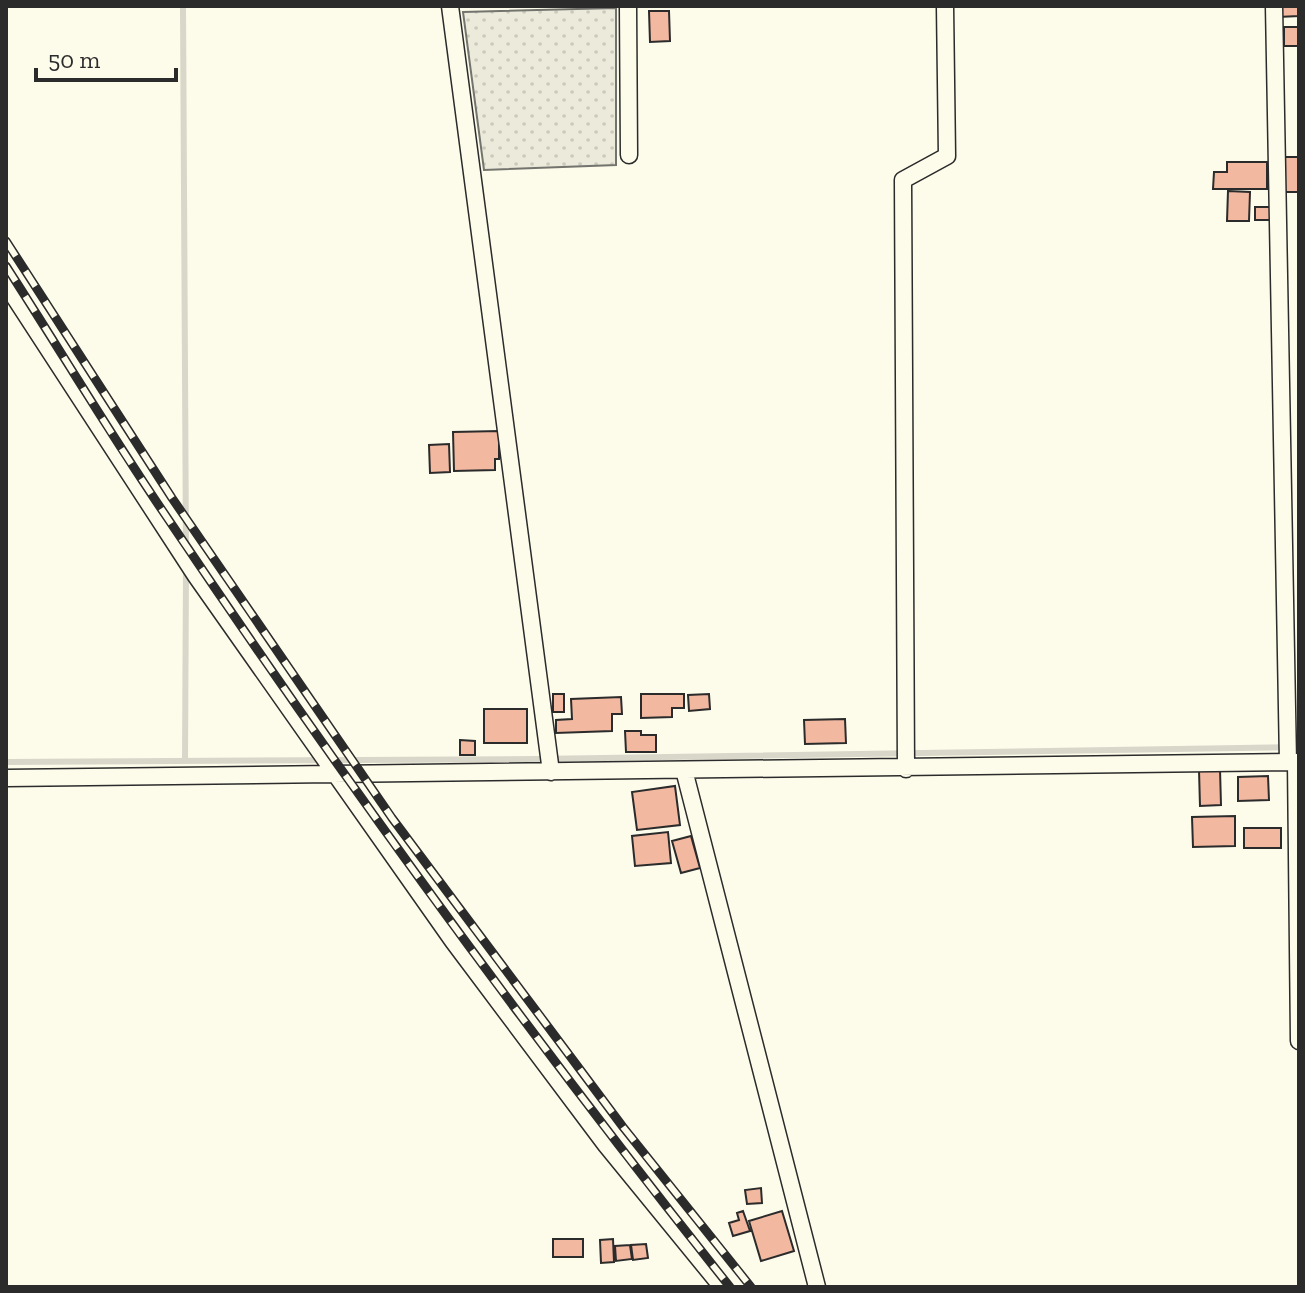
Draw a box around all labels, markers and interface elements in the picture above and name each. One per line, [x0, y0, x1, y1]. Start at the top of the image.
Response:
scale bar [36, 32, 176, 82]
text: 50 m [48, 45, 101, 74]

